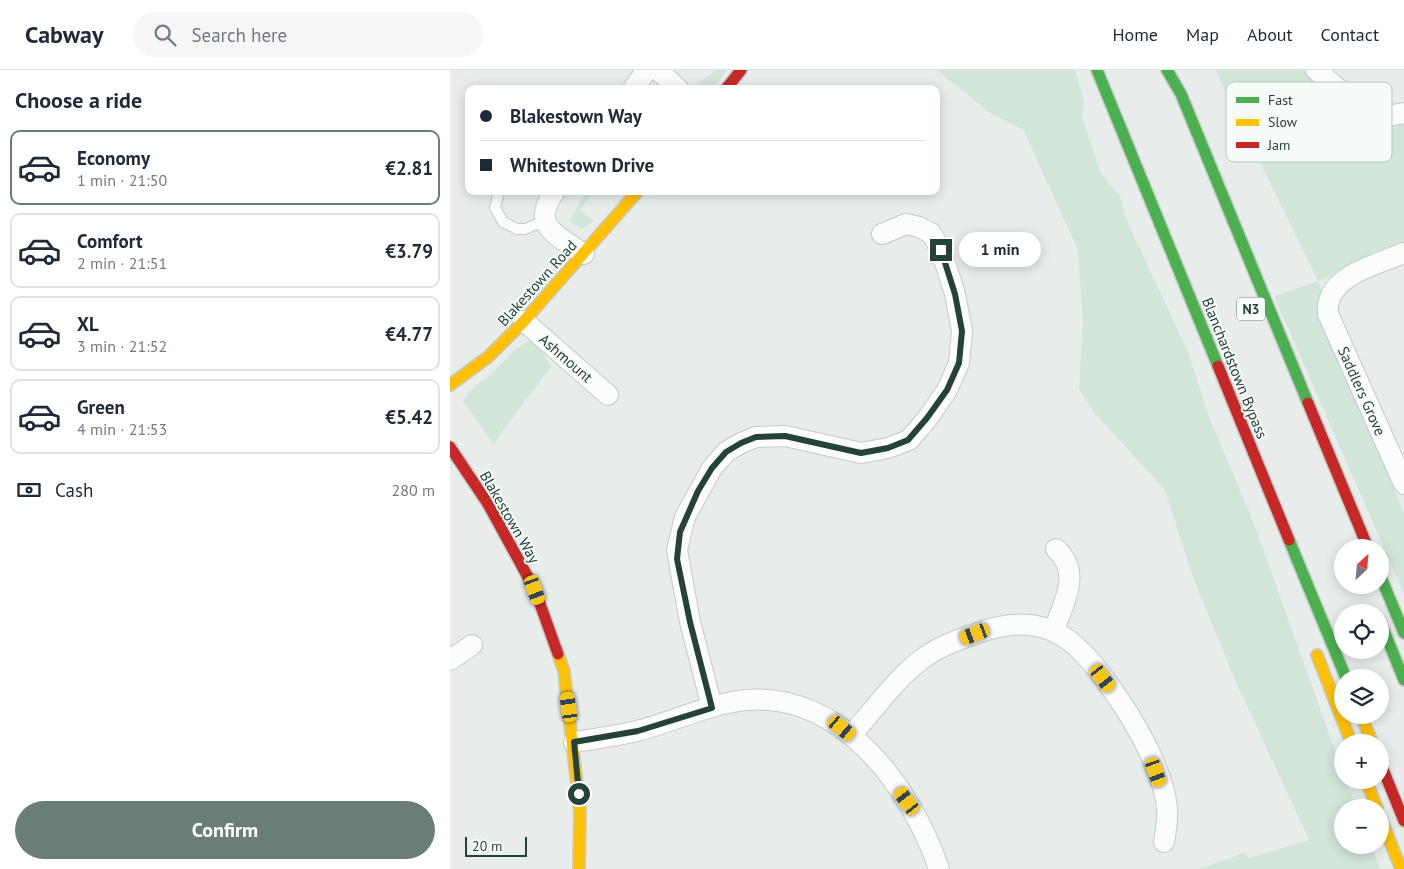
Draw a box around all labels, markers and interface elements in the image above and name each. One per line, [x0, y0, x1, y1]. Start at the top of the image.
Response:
search box [133, 12, 483, 57]
text: Cabway [25, 19, 103, 50]
icon: search [151, 21, 179, 49]
text: Search here [191, 23, 287, 47]
text: Home [1112, 23, 1158, 46]
text: Map [1186, 23, 1219, 46]
text: About [1247, 23, 1293, 46]
text: Contact [1321, 23, 1379, 46]
legend [1226, 82, 1392, 162]
text: Choose a ride [15, 86, 142, 114]
text: Fast [1268, 91, 1293, 109]
text: Blakestown Way [510, 104, 642, 128]
text: Slow [1268, 113, 1298, 131]
text: Jam [1267, 136, 1290, 154]
icon: car [17, 145, 62, 190]
text: Economy [77, 146, 150, 170]
text: Whitestown Drive [510, 153, 654, 177]
text: €2.81 [385, 156, 433, 180]
text: 1 min · 21:50 [77, 170, 167, 190]
icon: car [17, 228, 62, 273]
text: Comfort [77, 229, 143, 253]
callout: 1 min [958, 232, 1041, 268]
street label: Blakestown Road [493, 236, 581, 330]
text: €3.79 [385, 239, 433, 263]
route end [930, 239, 952, 261]
text: 1 min [980, 239, 1020, 259]
text: 2 min · 21:51 [77, 253, 167, 273]
street label: Blanchardstown Bypass [1198, 295, 1272, 441]
road number: N3 [1237, 298, 1265, 320]
icon: car [17, 311, 62, 356]
text: XL [77, 312, 99, 336]
text: €4.77 [385, 322, 433, 346]
street label: Ashmount [535, 330, 597, 386]
text: 3 min · 21:52 [77, 336, 167, 356]
street label: Saddlers Grove [1334, 343, 1390, 439]
icon: car [17, 394, 62, 439]
text: Green [77, 395, 125, 419]
text: €5.42 [385, 405, 433, 429]
text: 4 min · 21:53 [77, 419, 167, 439]
street label: Blakestown Way [476, 467, 544, 567]
icon: cash [15, 476, 43, 504]
text: Cash [55, 478, 93, 502]
text: 280 m [392, 480, 435, 500]
north arrow [1334, 539, 1389, 594]
map controls [1334, 539, 1389, 854]
car [522, 573, 547, 607]
button: locate [1334, 604, 1389, 659]
car [958, 622, 991, 646]
car [1087, 662, 1118, 694]
button: layers [1334, 669, 1389, 724]
car [559, 691, 578, 723]
car [825, 713, 858, 743]
button: + [1334, 734, 1389, 789]
car [1143, 755, 1168, 789]
route start [568, 783, 590, 805]
car [891, 785, 922, 817]
button: − [1334, 799, 1389, 854]
button: Confirm [15, 801, 435, 859]
scale bar [465, 834, 528, 857]
text: 20 m [472, 837, 502, 855]

